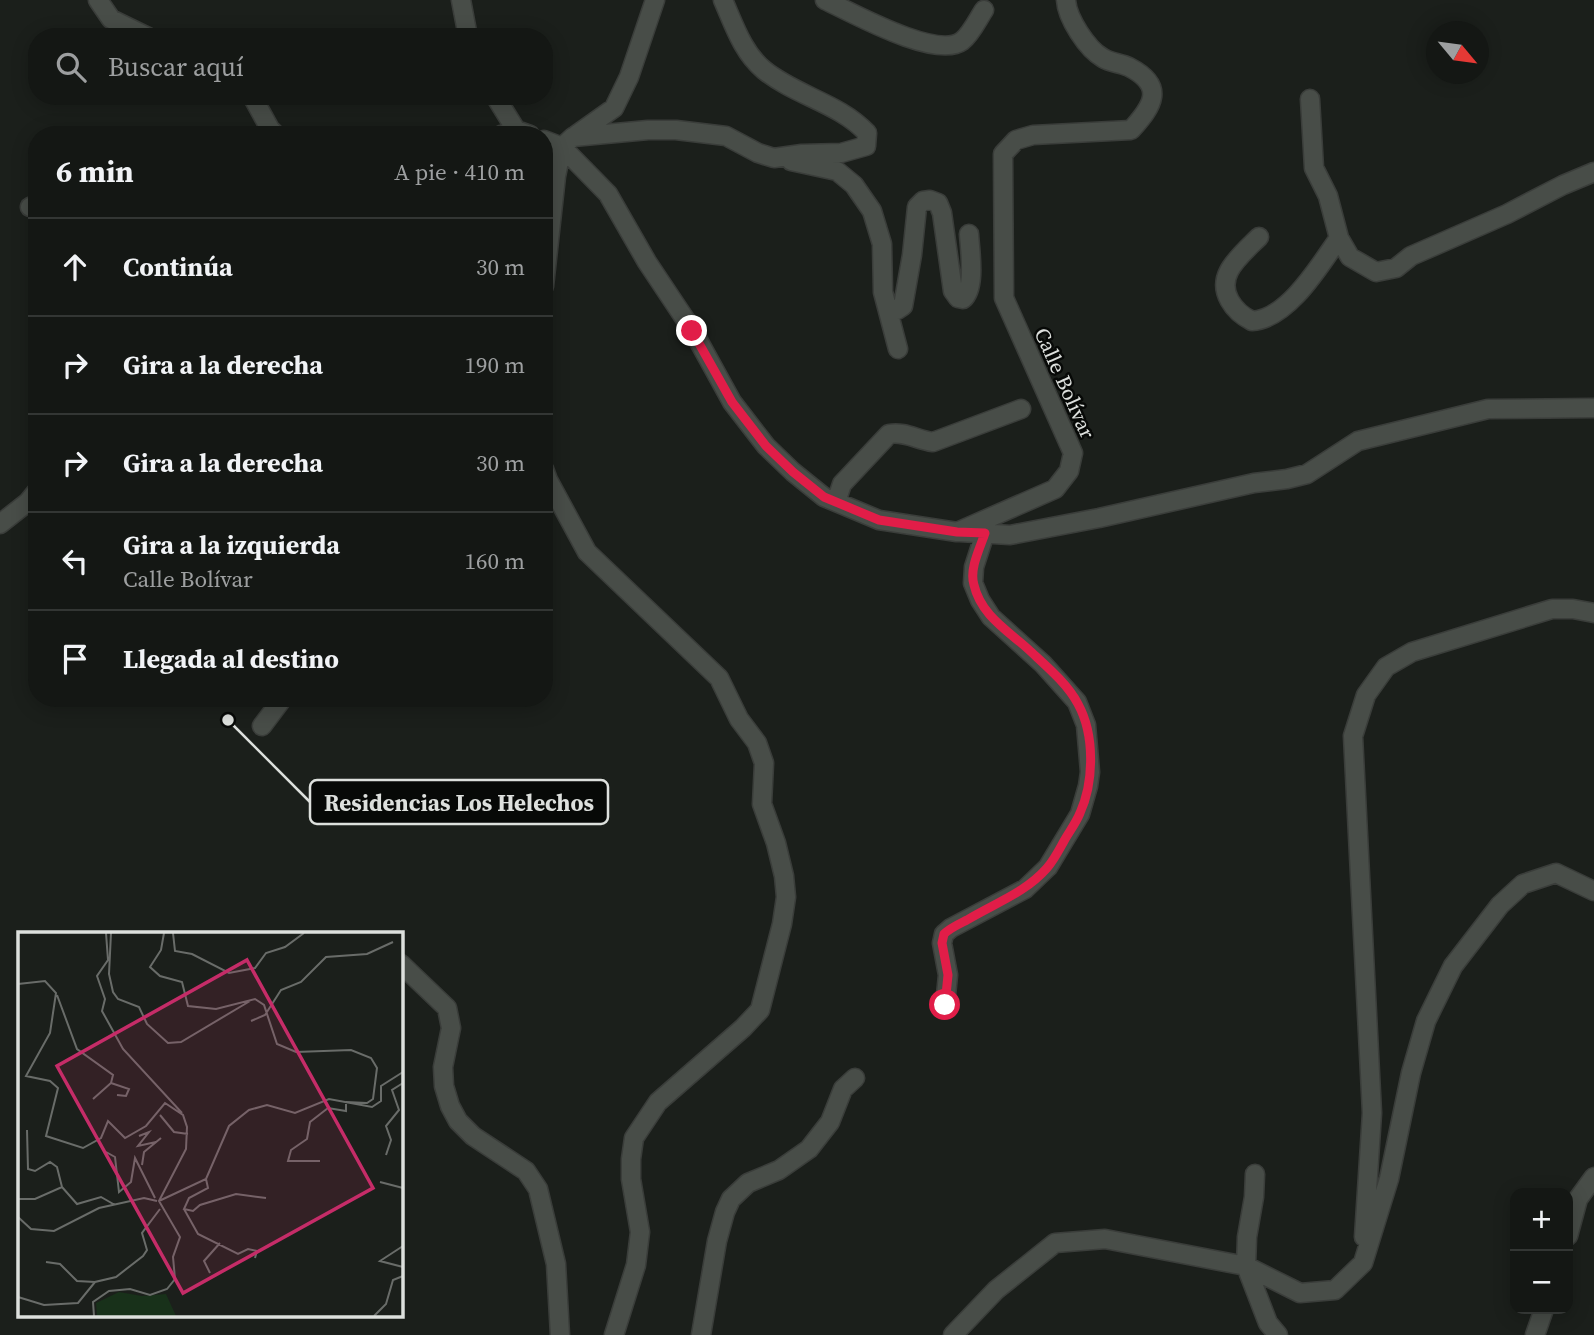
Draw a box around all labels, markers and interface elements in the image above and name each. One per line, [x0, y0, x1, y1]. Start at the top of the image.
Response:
north arrow [1426, 21, 1489, 84]
search box [28, 28, 553, 105]
icon: search [52, 48, 90, 86]
text: Buscar aquí [108, 49, 244, 85]
text: 6 min [56, 151, 134, 192]
text: A pie · 410 m [394, 156, 525, 188]
icon: ahead [56, 248, 94, 286]
text: Continúa [123, 249, 233, 285]
text: 30 m [476, 251, 525, 283]
route end [676, 315, 707, 346]
street label: Calle Bolívar [1028, 323, 1102, 443]
icon: right [56, 346, 94, 384]
text: Gira a la derecha [123, 347, 323, 383]
text: 190 m [464, 349, 525, 381]
icon: right [56, 444, 94, 482]
text: Gira a la derecha [123, 445, 323, 481]
text: 30 m [476, 447, 525, 479]
text: Gira a la izquierda [123, 527, 340, 563]
icon: left [56, 542, 94, 580]
text: 160 m [464, 545, 525, 577]
text: Calle Bolívar [123, 563, 253, 595]
icon: arrive [56, 640, 94, 678]
text: Llegada al destino [123, 641, 339, 677]
callout: Residencias Los Helechos [310, 780, 608, 824]
text: Residencias Los Helechos [324, 787, 594, 819]
inset map [18, 932, 402, 1318]
route start [929, 989, 960, 1020]
map controls [1510, 1188, 1573, 1314]
button: + [1510, 1188, 1573, 1251]
button: − [1510, 1251, 1573, 1314]

